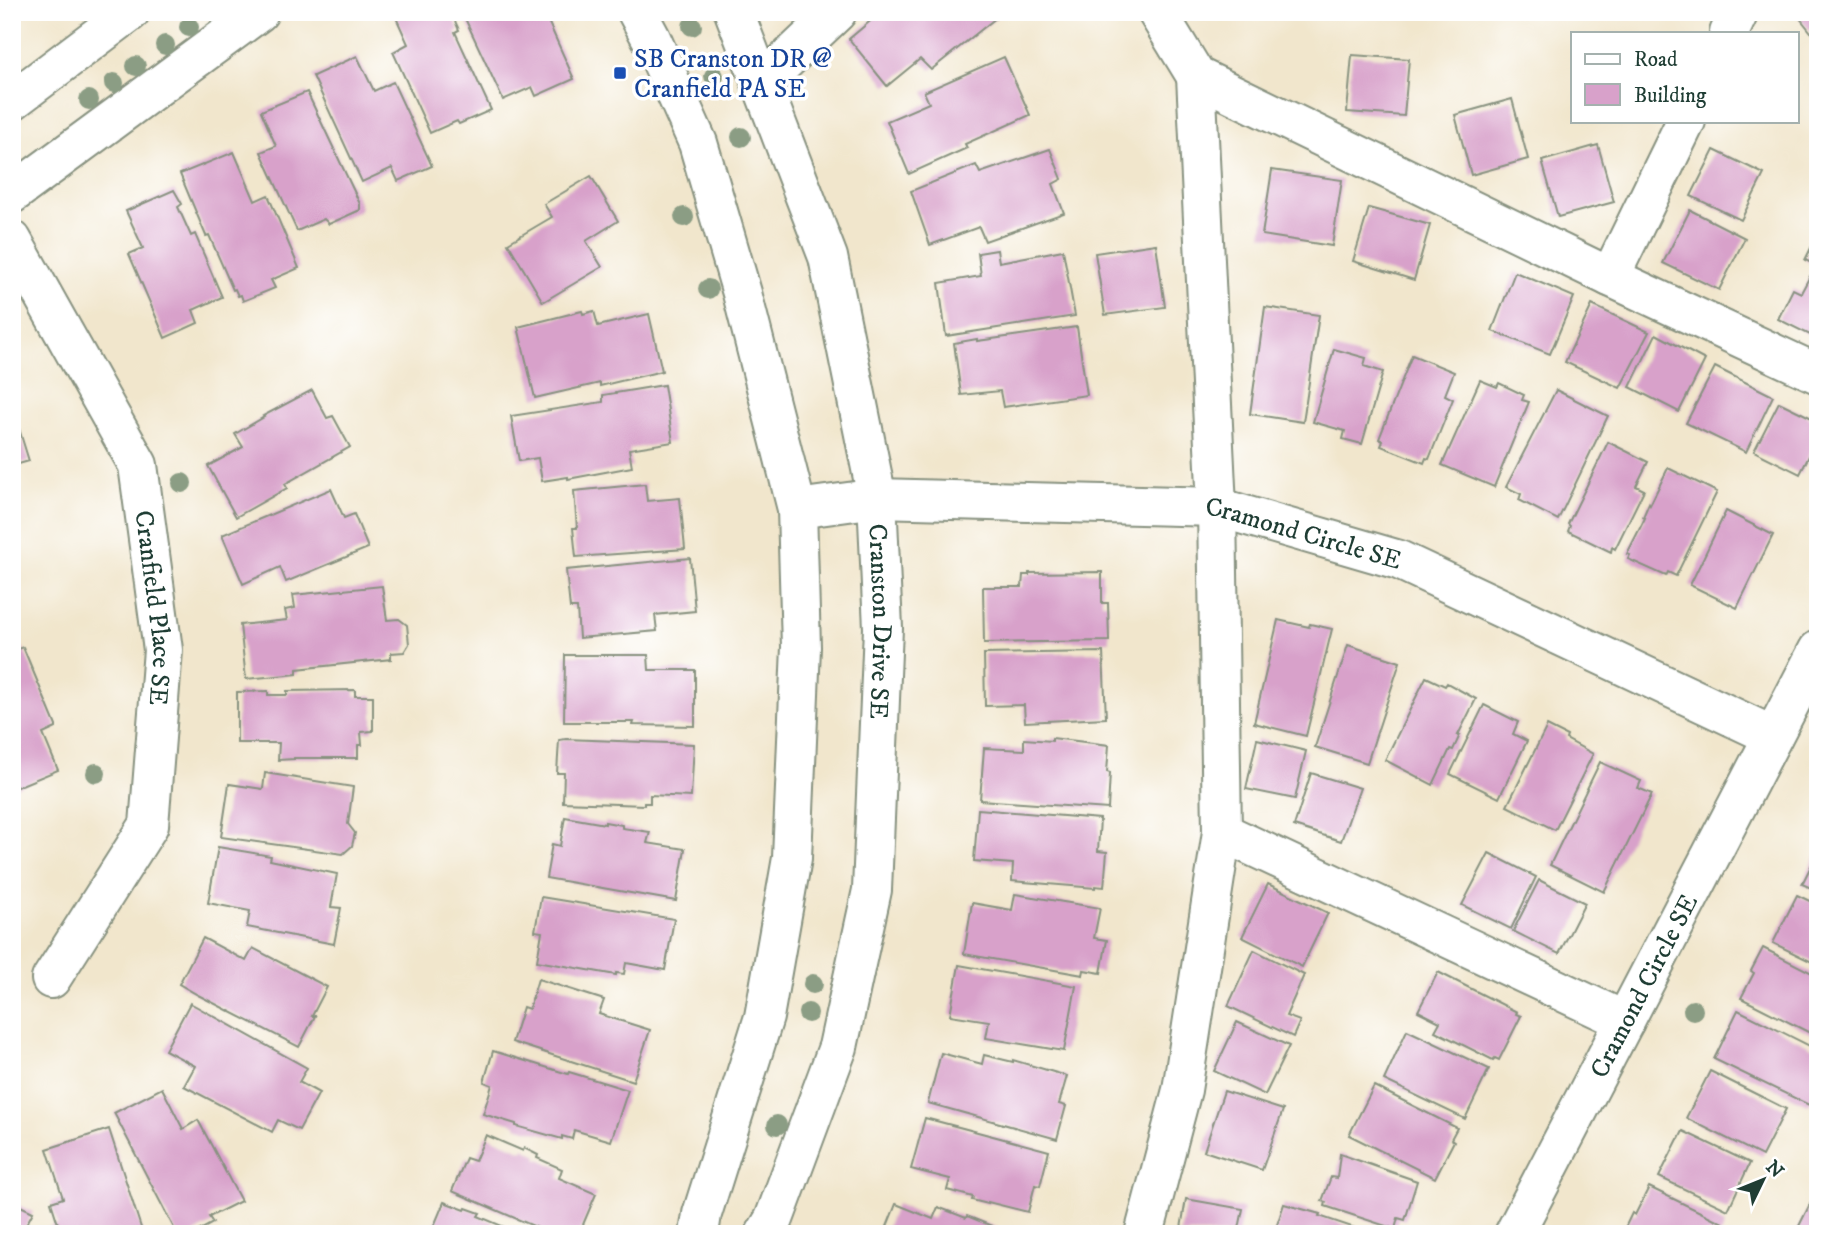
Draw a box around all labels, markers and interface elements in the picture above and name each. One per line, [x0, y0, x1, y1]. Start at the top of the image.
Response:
legend [1571, 32, 1798, 122]
place label: SB Cranston DR @ Cranfield PA SE [634, 43, 832, 106]
text: Road [1634, 47, 1678, 73]
marker: SB Cranston DR @ Cranfield PA SE [612, 65, 628, 81]
text: Building [1634, 83, 1707, 109]
street label: Cramond Circle SE [1205, 492, 1405, 578]
street label: Cranfield Place SE [126, 508, 178, 707]
street label: Cranston Drive SE [860, 523, 898, 720]
street label: Cramond Circle SE [1583, 889, 1706, 1084]
north arrow [1728, 1144, 1798, 1214]
text: N [1761, 1156, 1788, 1183]

